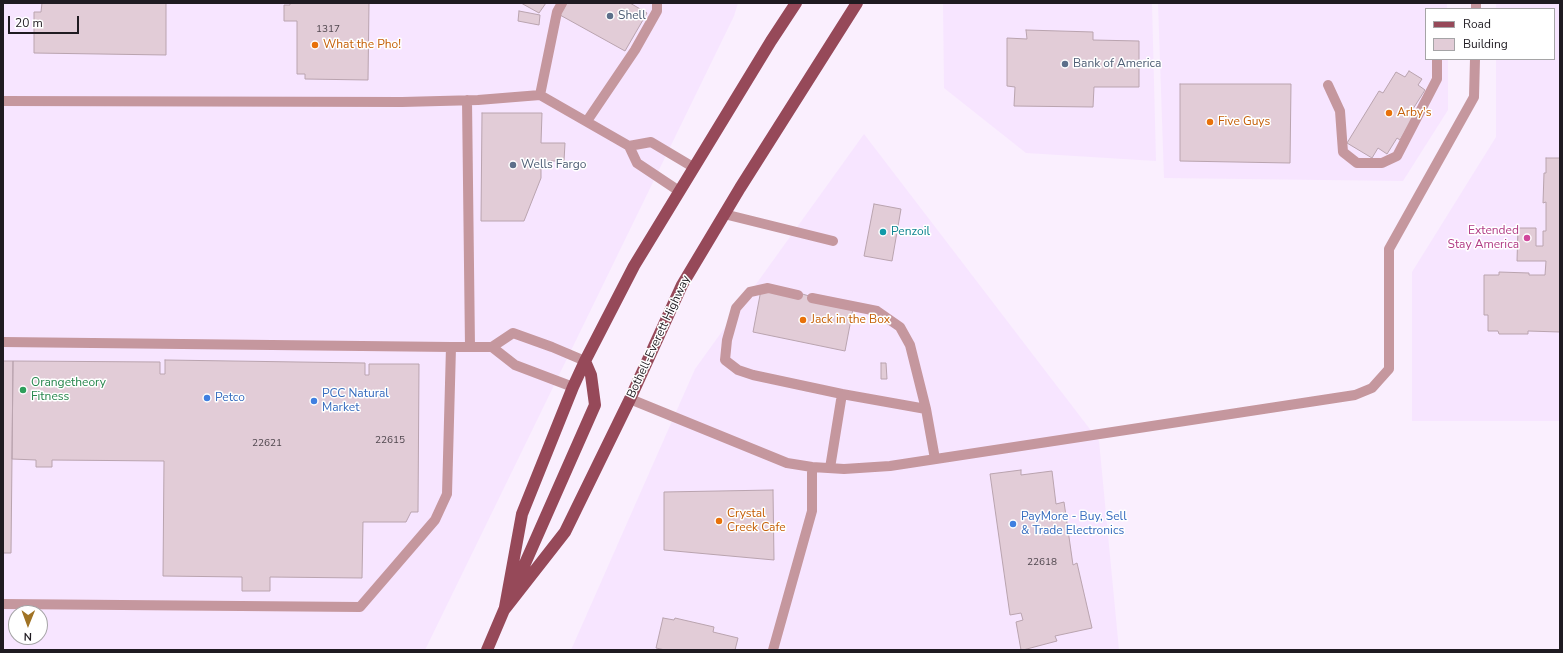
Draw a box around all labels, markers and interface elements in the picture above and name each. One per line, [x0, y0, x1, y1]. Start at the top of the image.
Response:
scale bar [10, 8, 81, 34]
legend [1425, 8, 1555, 60]
place label: Shell [618, 9, 646, 23]
marker: Shell [605, 11, 615, 21]
text: 20 m [15, 15, 43, 31]
text: Road [1463, 16, 1491, 32]
house number: 1317 [316, 24, 340, 36]
text: Building [1463, 36, 1508, 52]
place label: What the Pho! [323, 38, 401, 52]
marker: What the Pho! [310, 40, 320, 50]
place label: Bank of America [1073, 57, 1161, 71]
marker: Bank of America [1060, 59, 1070, 69]
place label: Arby's [1397, 106, 1432, 120]
marker: Arby's [1384, 108, 1394, 118]
place label: Five Guys [1218, 115, 1270, 129]
marker: Five Guys [1205, 117, 1215, 127]
place label: Wells Fargo [521, 158, 586, 172]
marker: Wells Fargo [508, 160, 518, 170]
place label: Extended Stay America [1448, 224, 1519, 252]
place label: Penzoil [891, 225, 930, 239]
marker: Penzoil [878, 227, 888, 237]
marker: Extended Stay America [1522, 233, 1532, 243]
street label: Bothell-Everett Highway [624, 273, 694, 401]
place label: Jack in the Box [811, 313, 890, 327]
marker: Jack in the Box [798, 315, 808, 325]
place label: Orangetheory Fitness [31, 376, 106, 404]
marker: Orangetheory Fitness [18, 385, 28, 395]
place label: PCC Natural Market [322, 387, 389, 415]
place label: Petco [215, 391, 245, 405]
marker: Petco [202, 393, 212, 403]
marker: PCC Natural Market [309, 396, 319, 406]
house number: 22615 [375, 435, 405, 447]
house number: 22621 [252, 438, 282, 450]
place label: Crystal Creek Cafe [727, 507, 786, 535]
place label: PayMore - Buy, Sell & Trade Electronics [1021, 510, 1127, 538]
marker: Crystal Creek Cafe [714, 516, 724, 526]
marker: PayMore - Buy, Sell & Trade Electronics [1008, 519, 1018, 529]
house number: 22618 [1027, 557, 1057, 569]
north arrow [8, 605, 48, 645]
text: N [24, 629, 32, 644]

